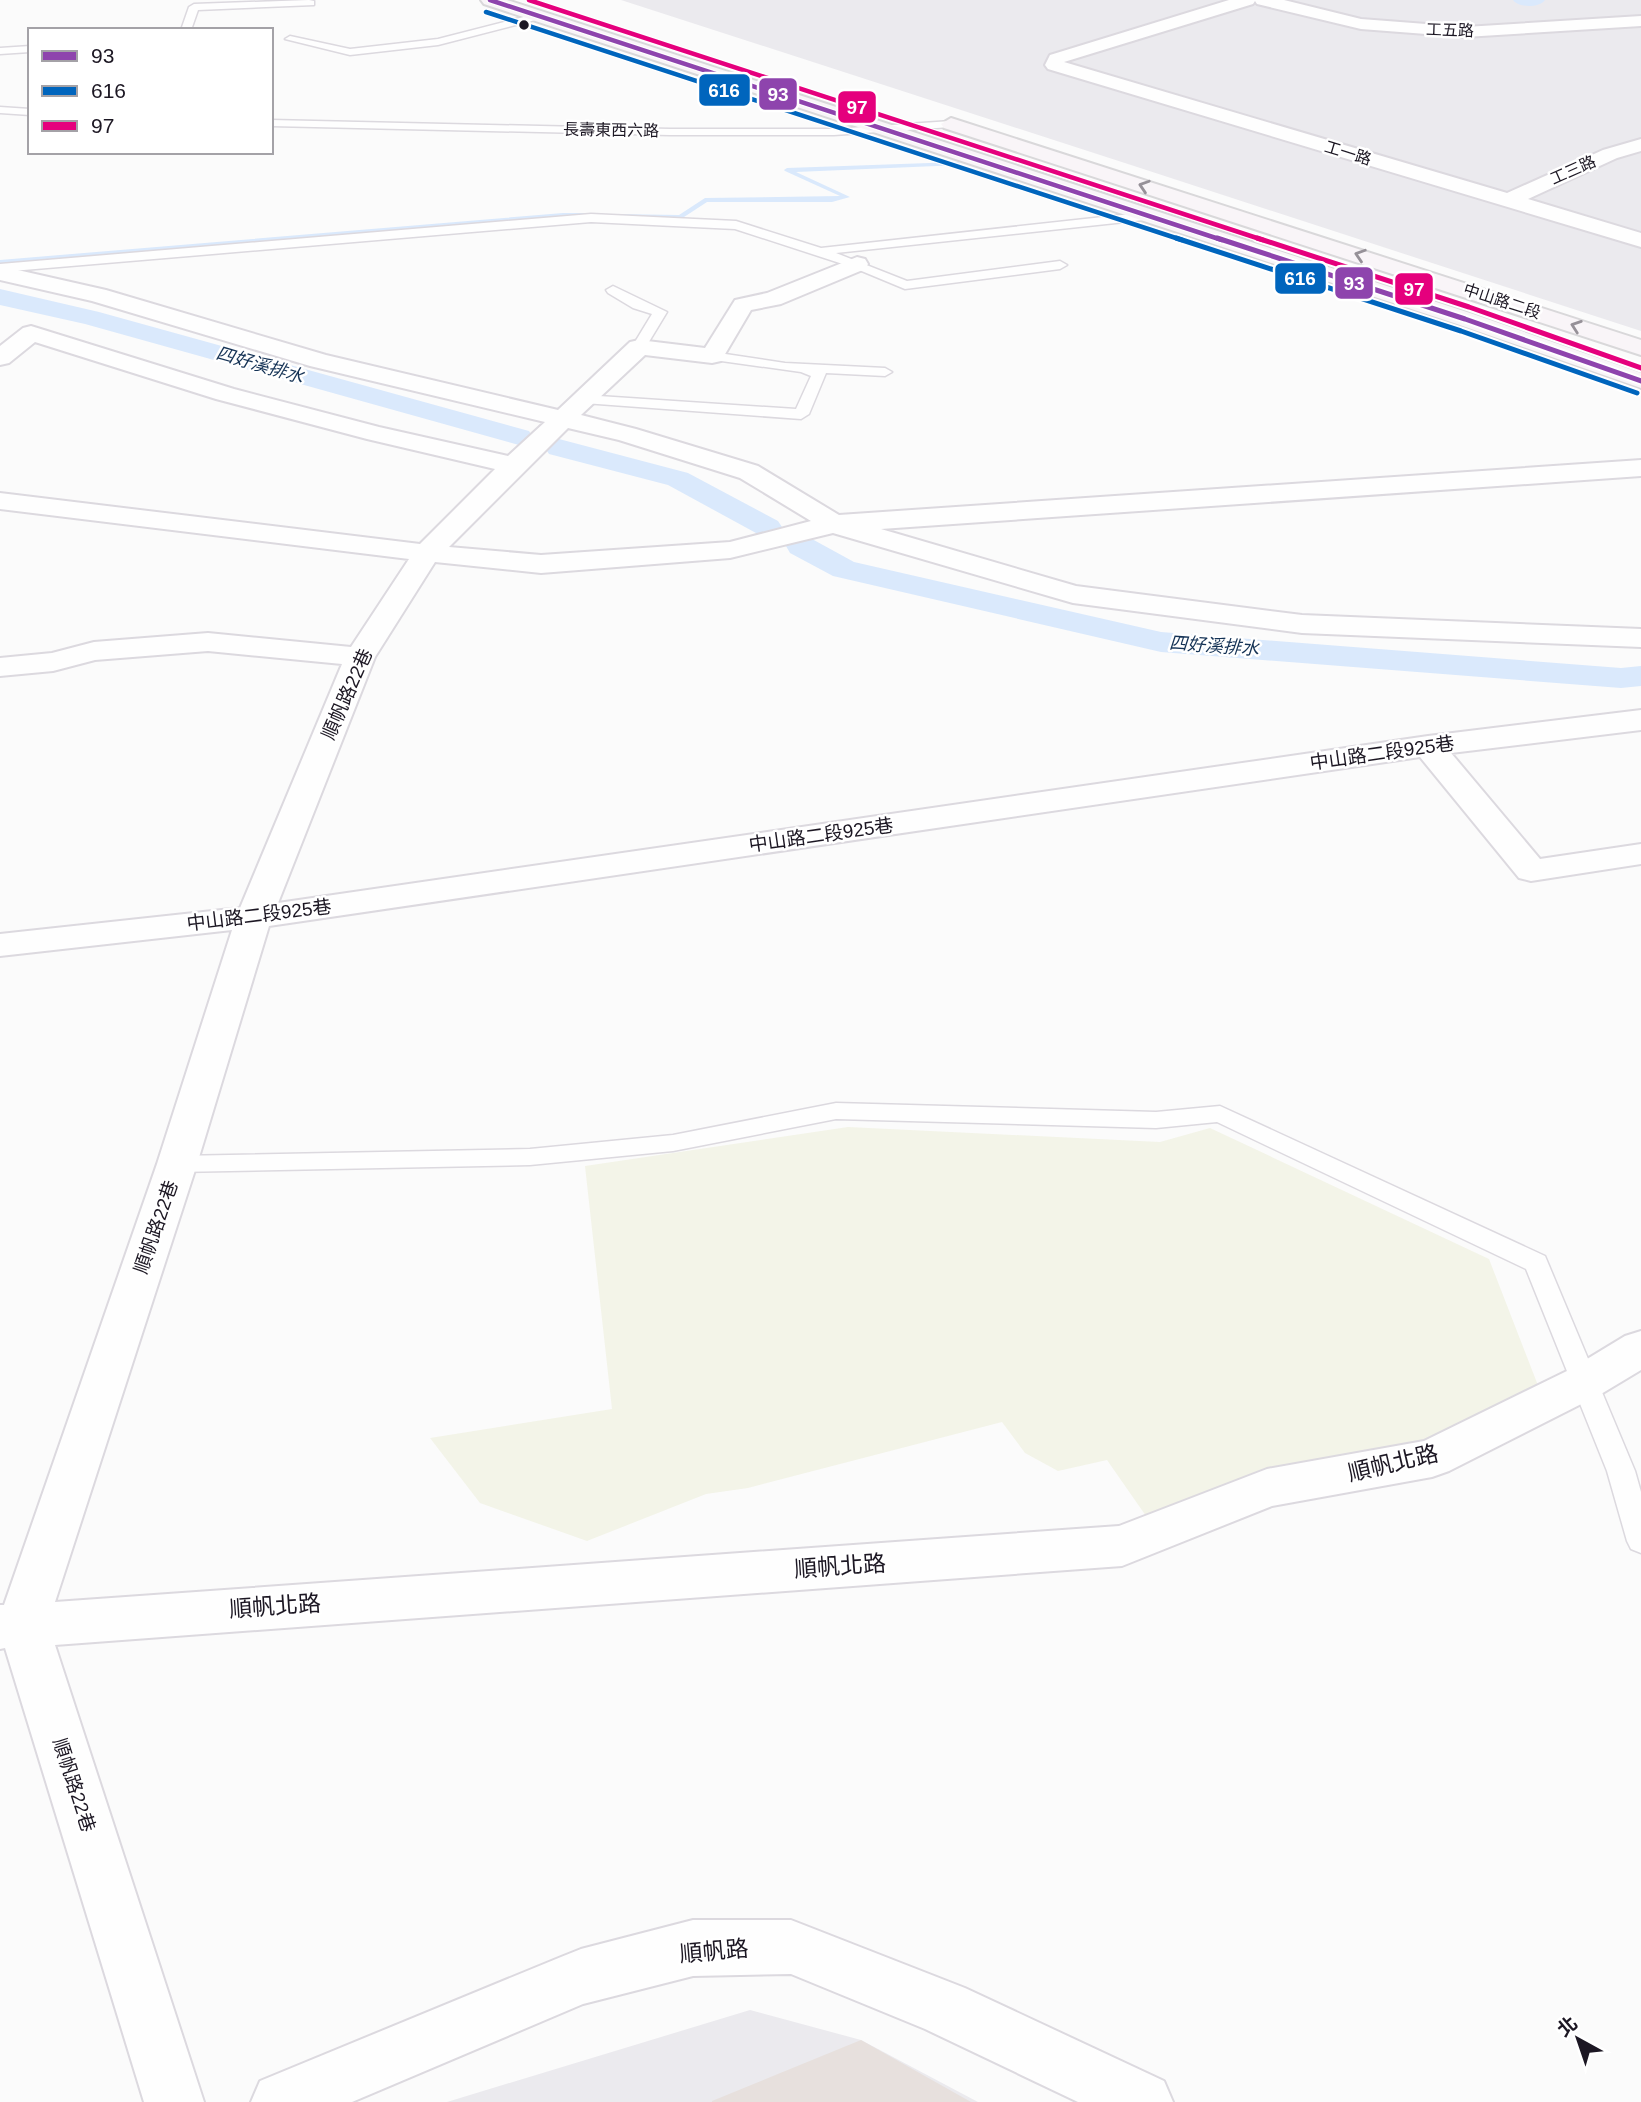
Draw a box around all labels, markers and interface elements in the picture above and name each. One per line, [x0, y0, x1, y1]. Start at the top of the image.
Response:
unlabelled marker [517, 18, 531, 32]
street label: 工五路 [1426, 21, 1474, 39]
legend [28, 28, 273, 154]
text: 93 [91, 44, 114, 67]
line badge: 616 [698, 73, 751, 107]
line badge: 93 [758, 77, 798, 111]
text: 616 [91, 79, 126, 102]
text: 616 [708, 80, 740, 101]
text: 93 [767, 84, 789, 105]
line badge: 97 [837, 90, 877, 124]
text: 97 [846, 97, 868, 118]
text: 97 [91, 114, 114, 137]
street label: 長壽東西六路 [563, 121, 659, 139]
street label: 工一路 [1323, 138, 1373, 168]
street label: 工三路 [1548, 152, 1598, 188]
one-way arrow [1138, 180, 1150, 194]
one-way arrow [1355, 249, 1367, 264]
line badge: 616 [1274, 262, 1327, 295]
line badge: 93 [1334, 266, 1374, 300]
text: 616 [1284, 268, 1316, 289]
line badge: 97 [1394, 272, 1434, 306]
text: 93 [1343, 273, 1365, 294]
text: 97 [1403, 279, 1425, 300]
street label: 中山路二段 [1461, 281, 1543, 321]
one-way arrow [1571, 320, 1583, 334]
water label: 四好溪排水 [214, 343, 307, 387]
water label: 四好溪排水 [1168, 633, 1261, 659]
street label: 順帆路22巷 [318, 645, 376, 743]
street label: 中山路二段925巷 [1308, 732, 1456, 774]
street label: 中山路二段925巷 [747, 814, 895, 856]
street label: 中山路二段925巷 [185, 896, 333, 934]
street label: 順帆路22巷 [130, 1178, 182, 1276]
street label: 順帆北路 [1345, 1440, 1441, 1486]
street label: 順帆北路 [793, 1550, 887, 1582]
street label: 順帆北路 [228, 1590, 322, 1622]
street label: 順帆路22巷 [49, 1736, 99, 1834]
street label: 順帆路 [678, 1935, 750, 1967]
north arrow [1543, 2004, 1613, 2074]
text: 北 [1553, 2012, 1581, 2041]

